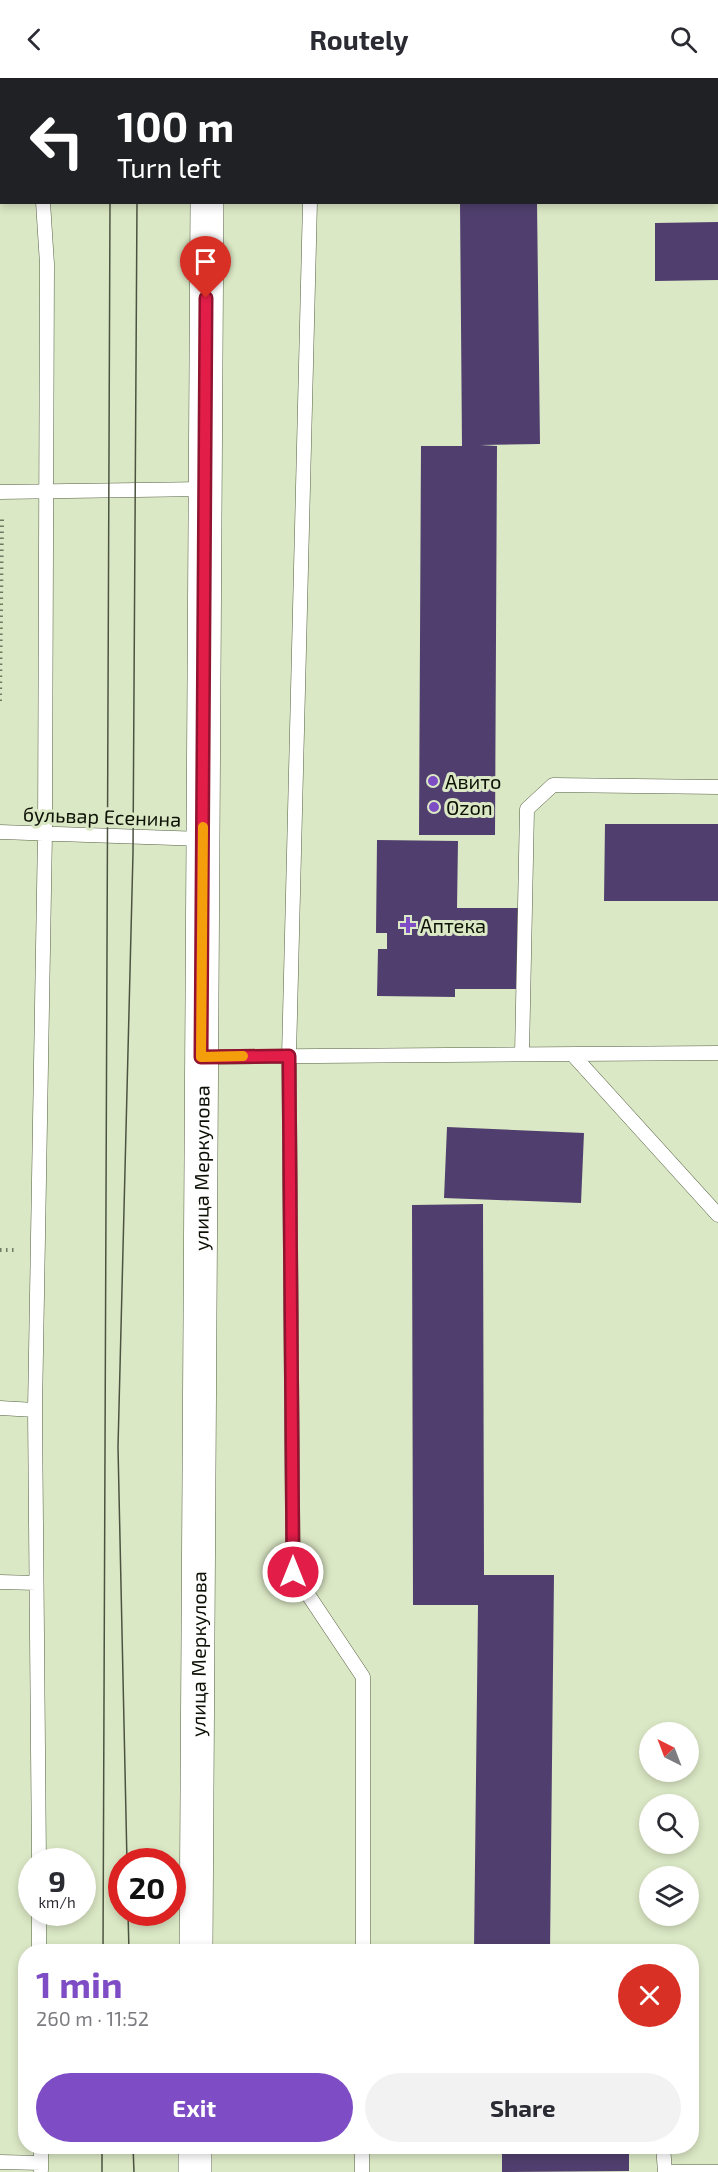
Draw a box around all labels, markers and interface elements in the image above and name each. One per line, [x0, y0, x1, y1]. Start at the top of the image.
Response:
icon: back [18, 23, 51, 56]
text: Routely [309, 23, 409, 55]
icon: search [667, 23, 700, 56]
text: 100 m [117, 100, 234, 150]
icon: left [18, 102, 96, 180]
text: Turn left [117, 151, 221, 183]
pin [180, 236, 231, 298]
icon: arrive [189, 245, 222, 278]
place label: Авито [445, 769, 501, 793]
marker: Авито [426, 774, 440, 788]
place label: Ozon [446, 795, 493, 819]
marker: Ozon [427, 800, 441, 814]
street label: бульвар Есенина [22, 801, 182, 832]
place label: Аптека [420, 913, 486, 937]
marker: Аптека [401, 918, 415, 932]
street label: улица Меркулова [188, 1085, 214, 1251]
position arrow [261, 1540, 325, 1604]
street label: улица Меркулова [185, 1571, 211, 1737]
north arrow [639, 1722, 699, 1782]
map controls [639, 1722, 699, 1926]
button: search [639, 1794, 699, 1854]
speed limit sign: 20 [108, 1848, 186, 1926]
text: 9 [48, 1862, 66, 1898]
button: layers [639, 1866, 699, 1926]
text: km/h [38, 1893, 76, 1911]
text: 1 min [36, 1962, 123, 2005]
button: close [618, 1964, 681, 2027]
text: 260 m · 11:52 [36, 2006, 149, 2030]
button: Exit [36, 2073, 353, 2142]
button: Share [365, 2073, 681, 2142]

